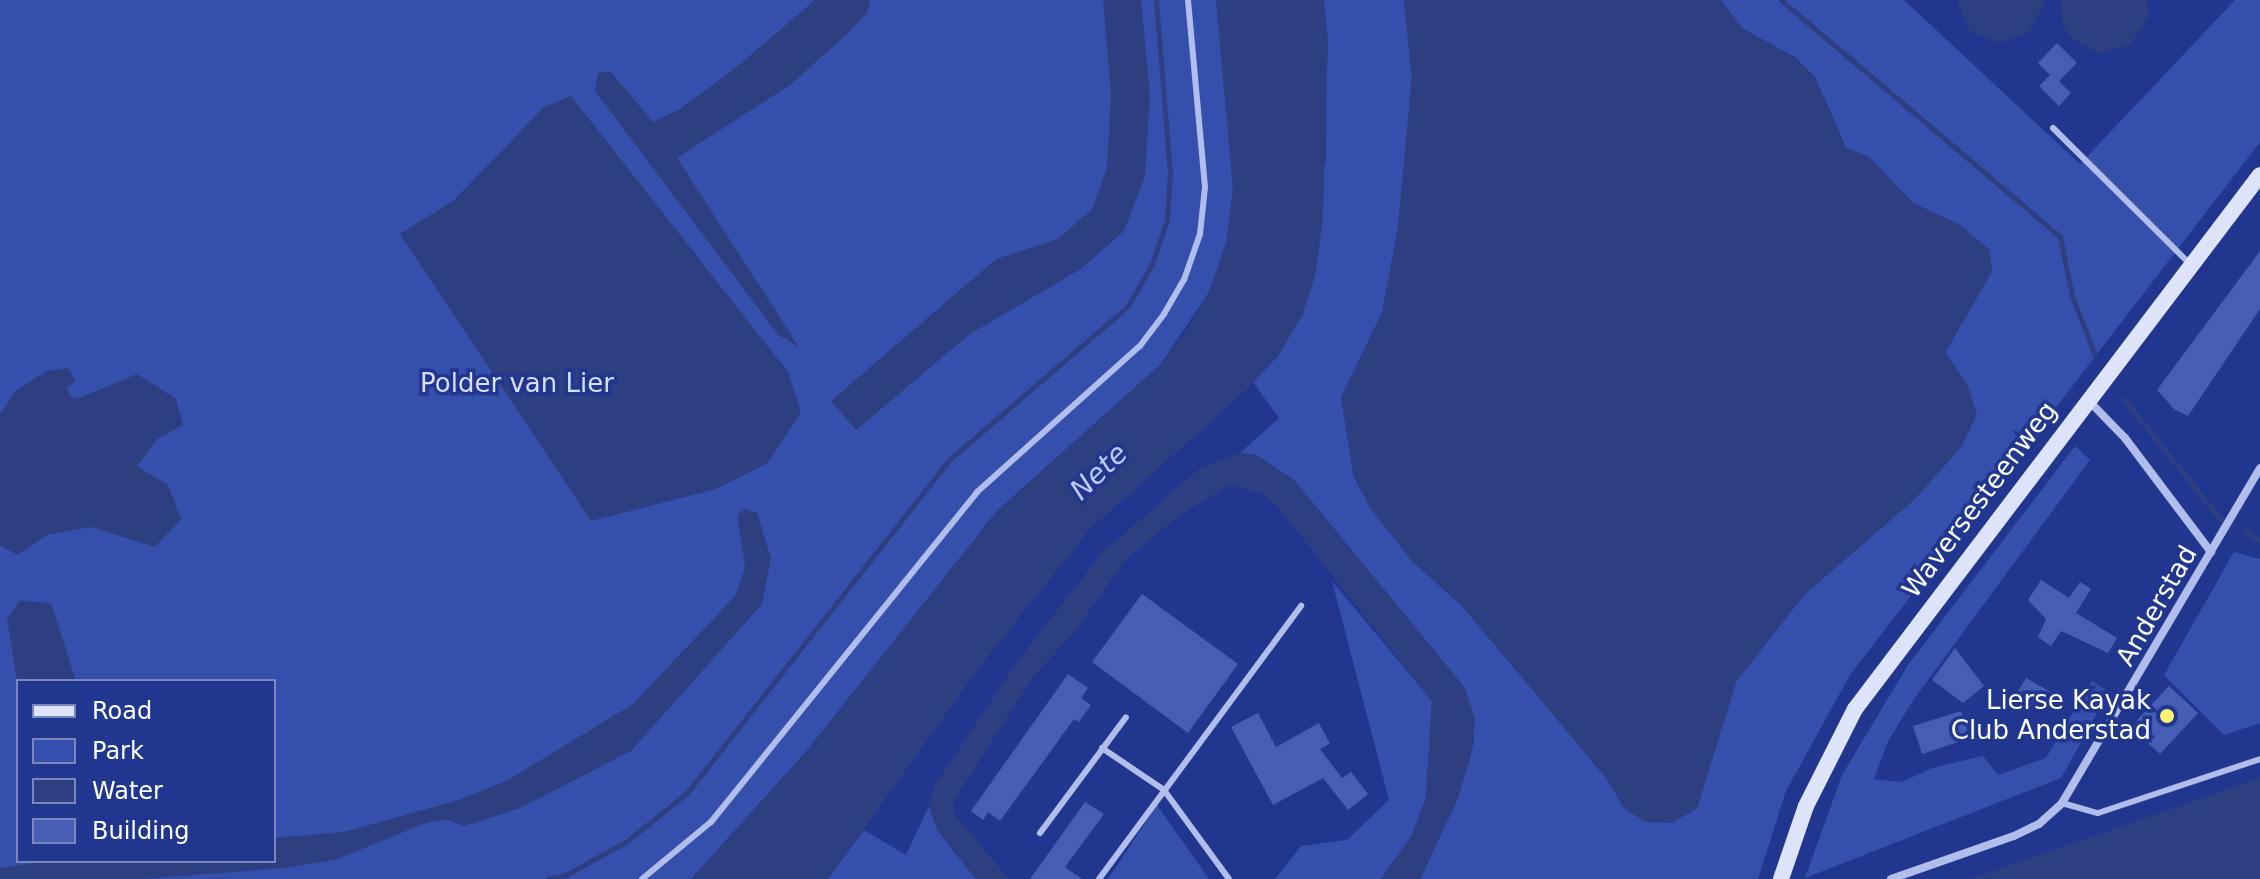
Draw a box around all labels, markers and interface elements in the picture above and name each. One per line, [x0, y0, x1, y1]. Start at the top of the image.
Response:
park label: Polder van Lier [420, 368, 614, 400]
street label: Waversesteenweg [1896, 396, 2064, 604]
water label: Nete [1063, 437, 1135, 507]
street label: Anderstad [2110, 540, 2204, 672]
legend [16, 679, 276, 863]
place label: Lierse Kayak Club Anderstad [1951, 685, 2151, 746]
text: Road [92, 697, 152, 725]
marker: Lierse Kayak Club Anderstad [2158, 707, 2176, 725]
text: Park [92, 737, 144, 765]
text: Water [92, 777, 163, 805]
text: Building [92, 817, 189, 845]

